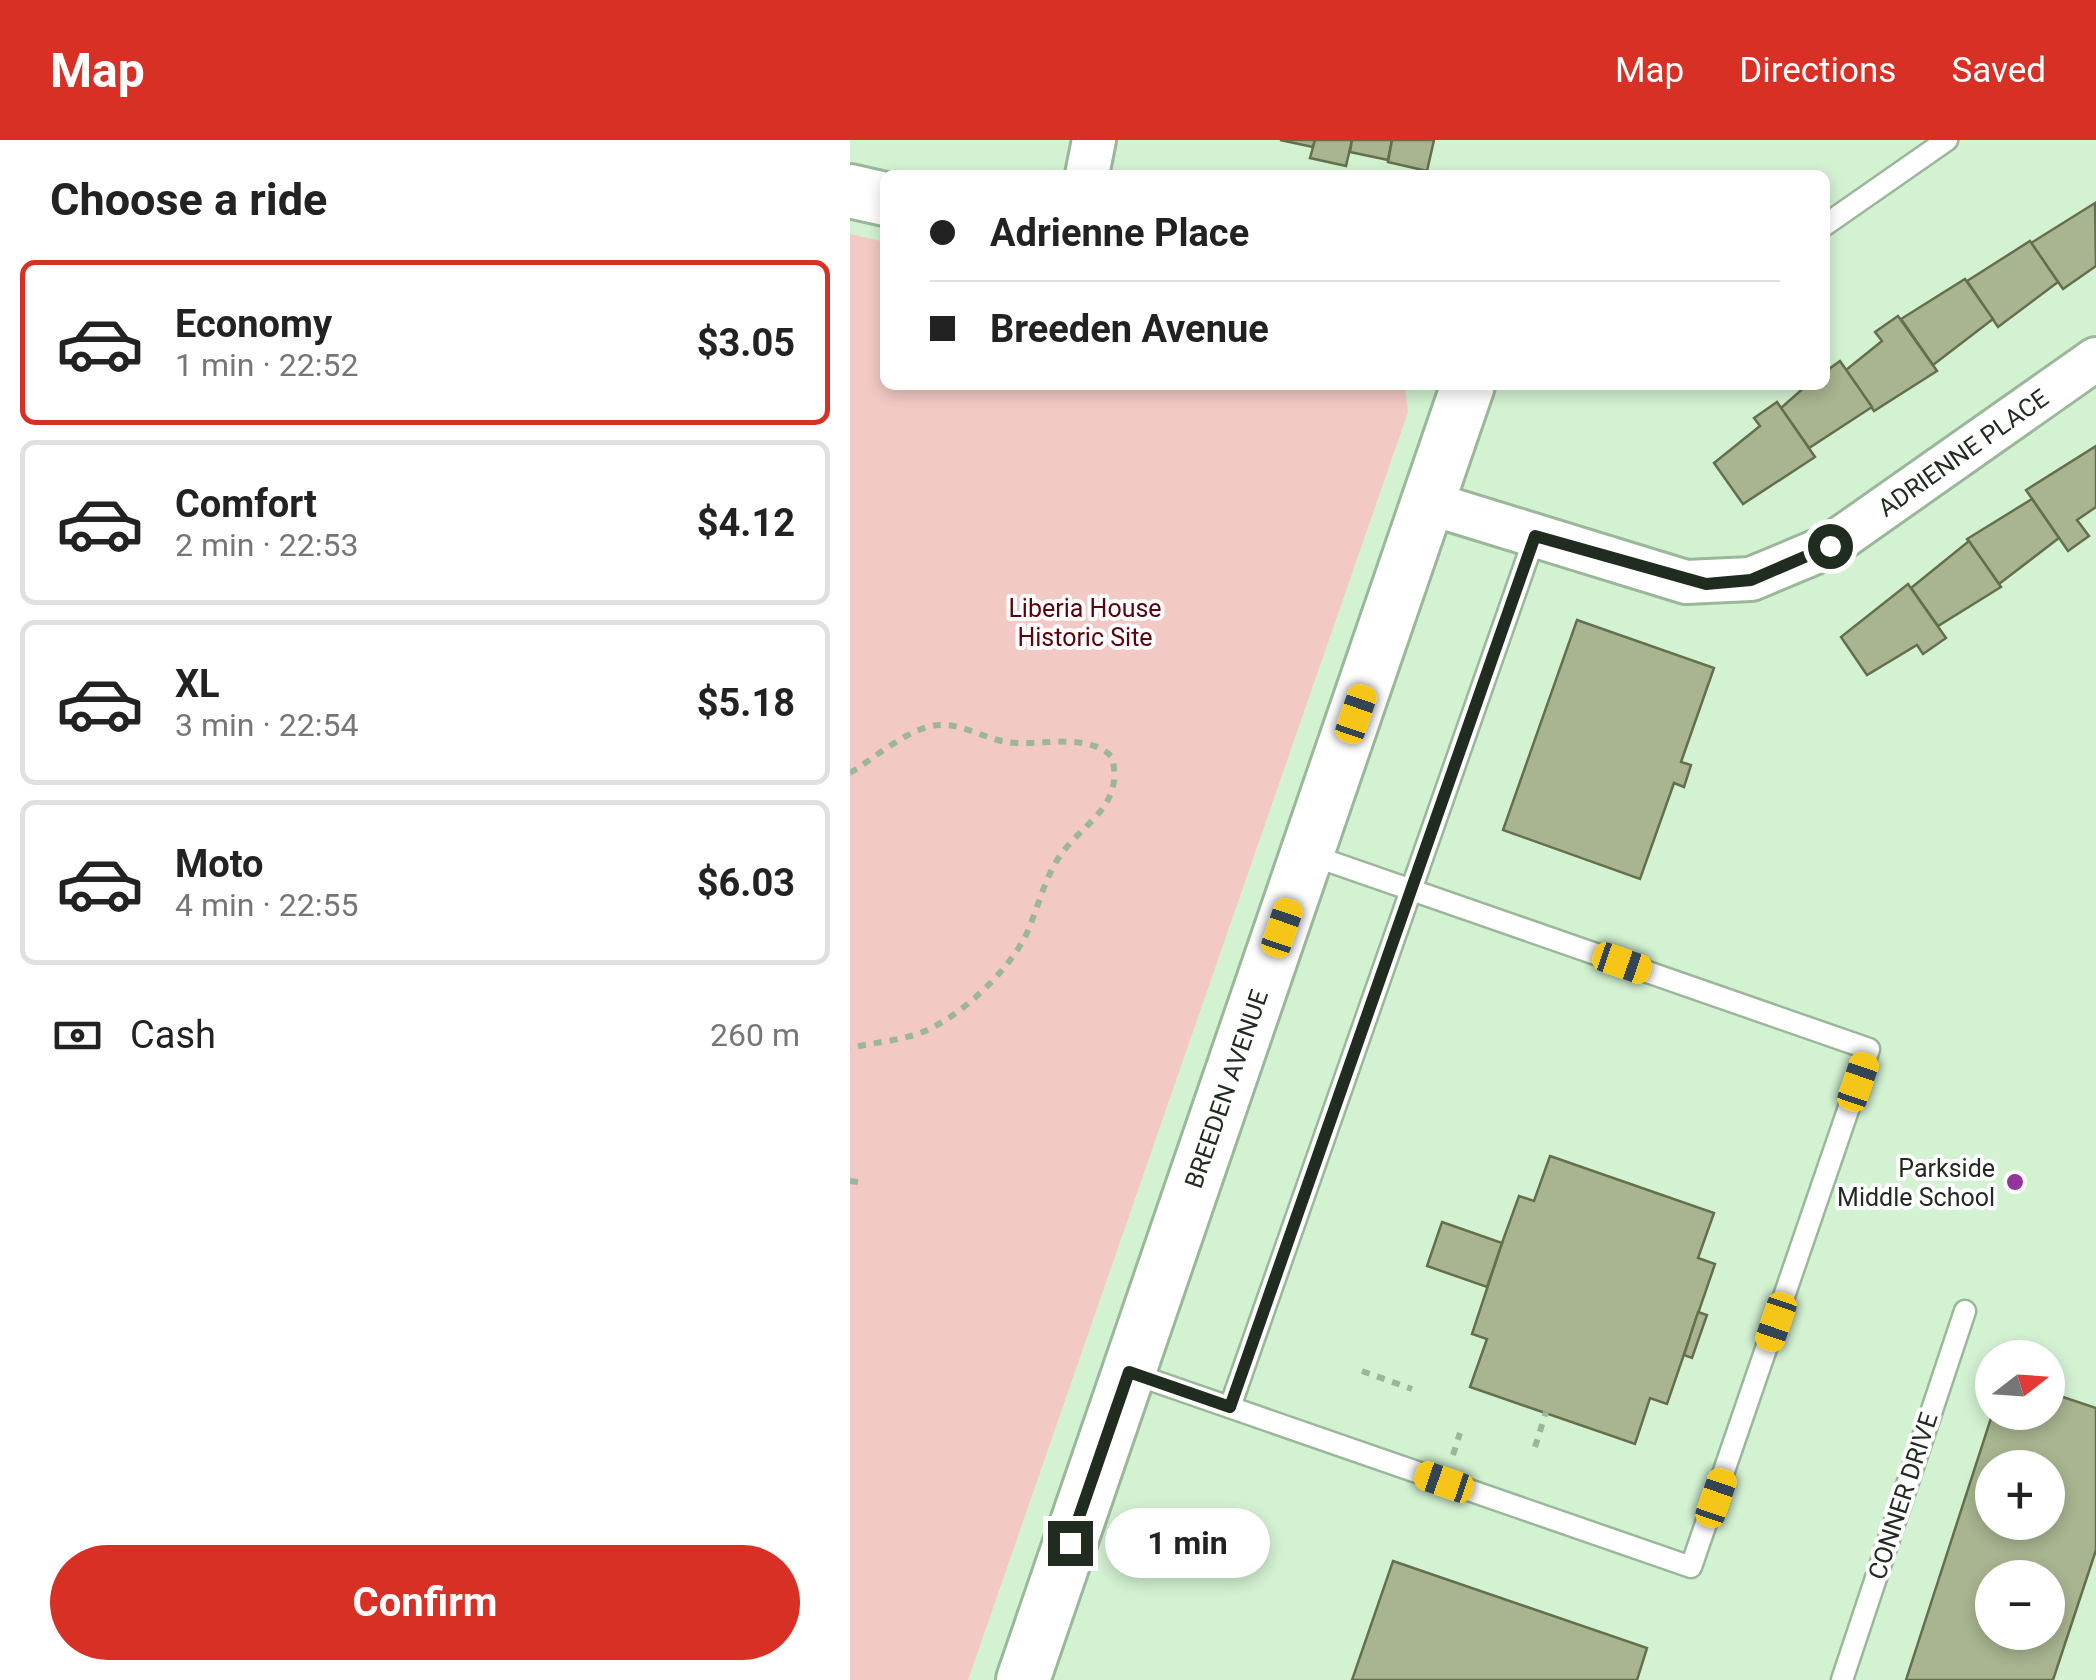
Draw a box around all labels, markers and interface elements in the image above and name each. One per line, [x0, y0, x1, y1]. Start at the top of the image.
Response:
text: Map [50, 42, 145, 99]
text: Map [1615, 50, 1684, 91]
text: Directions [1739, 50, 1896, 91]
text: Saved [1951, 50, 2046, 91]
text: Choose a ride [50, 173, 327, 226]
text: Adrienne Place [990, 211, 1249, 255]
icon: car [55, 298, 145, 388]
text: Economy [175, 302, 332, 346]
text: Breeden Avenue [990, 307, 1269, 351]
text: $3.05 [697, 321, 795, 365]
text: 1 min · 22:52 [175, 346, 358, 384]
street label: ADRIENNE PLACE [1872, 383, 2054, 522]
icon: car [55, 478, 145, 568]
text: Comfort [175, 482, 317, 526]
text: $4.12 [697, 501, 795, 545]
route start [1808, 524, 1853, 569]
text: 2 min · 22:53 [175, 526, 358, 564]
park label: Liberia House Historic Site [1008, 594, 1162, 652]
icon: car [55, 658, 145, 748]
text: XL [175, 662, 220, 706]
text: $5.18 [697, 681, 795, 725]
car [1332, 681, 1380, 747]
text: 3 min · 22:54 [175, 706, 358, 744]
icon: car [55, 838, 145, 928]
text: Moto [175, 842, 264, 886]
text: $6.03 [697, 861, 795, 905]
text: 4 min · 22:55 [175, 886, 358, 924]
car [1258, 895, 1306, 961]
car [1589, 939, 1655, 987]
street label: BREEDEN AVENUE [1179, 986, 1274, 1192]
icon: cash [50, 1008, 105, 1063]
text: Cash [130, 1013, 216, 1057]
text: 260 m [710, 1016, 800, 1054]
car [1834, 1049, 1882, 1115]
place label: Parkside Middle School [1837, 1154, 1995, 1212]
marker: Parkside Middle School [2004, 1171, 2026, 1193]
car [1752, 1289, 1800, 1355]
north arrow [1975, 1340, 2065, 1430]
map controls [1975, 1340, 2065, 1650]
street label: CONNER DRIVE [1862, 1409, 1944, 1583]
button: + [1975, 1450, 2065, 1540]
car [1411, 1458, 1477, 1506]
car [1692, 1465, 1740, 1531]
callout: 1 min [1105, 1508, 1270, 1578]
route end [1048, 1521, 1093, 1566]
text: 1 min [1147, 1524, 1228, 1562]
button: Confirm [50, 1545, 800, 1660]
button: − [1975, 1560, 2065, 1650]

